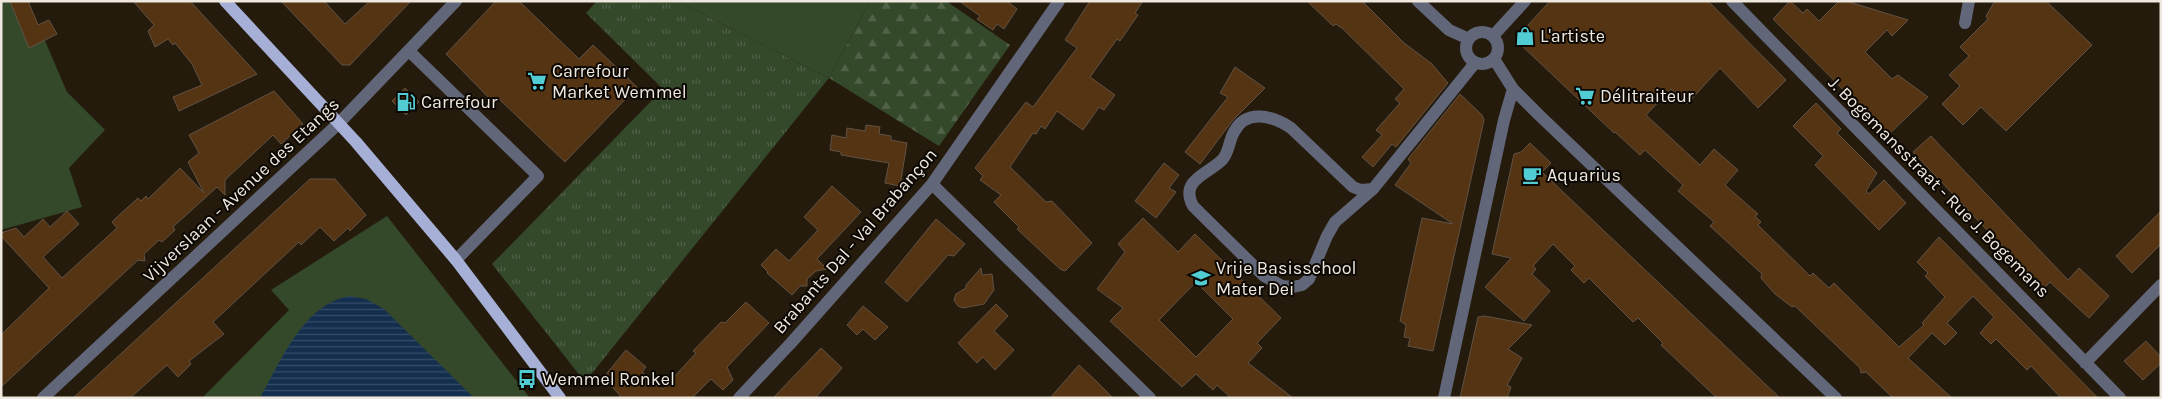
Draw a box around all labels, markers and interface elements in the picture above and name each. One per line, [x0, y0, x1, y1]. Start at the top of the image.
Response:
shop icon: L'artiste [1514, 25, 1536, 47]
place label: L'artiste [1540, 25, 1605, 47]
place label: Carrefour Market Wemmel [552, 60, 687, 103]
supermarket icon: Carrefour Market Wemmel [526, 70, 548, 92]
street label: J. Bogemansstraat - Rue J. Bogemans [1824, 72, 2054, 302]
supermarket icon: Délitraiteur [1574, 85, 1596, 107]
place label: Délitraiteur [1600, 85, 1694, 107]
fuel station icon: Carrefour [395, 91, 417, 113]
place label: Carrefour [421, 91, 498, 113]
street label: Vijverslaan - Avenue des Etangs [138, 93, 344, 287]
street label: Brabants Dal - Val Brabançon [768, 144, 942, 338]
cafe icon: Aquarius [1521, 164, 1543, 186]
place label: Aquarius [1547, 164, 1621, 186]
place label: Vrije Basisschool Mater Dei [1216, 257, 1357, 300]
school or university icon: Vrije Basisschool Mater Dei [1190, 267, 1212, 289]
bus stop icon: Wemmel Ronkel [516, 368, 538, 390]
place label: Wemmel Ronkel [542, 368, 675, 390]

